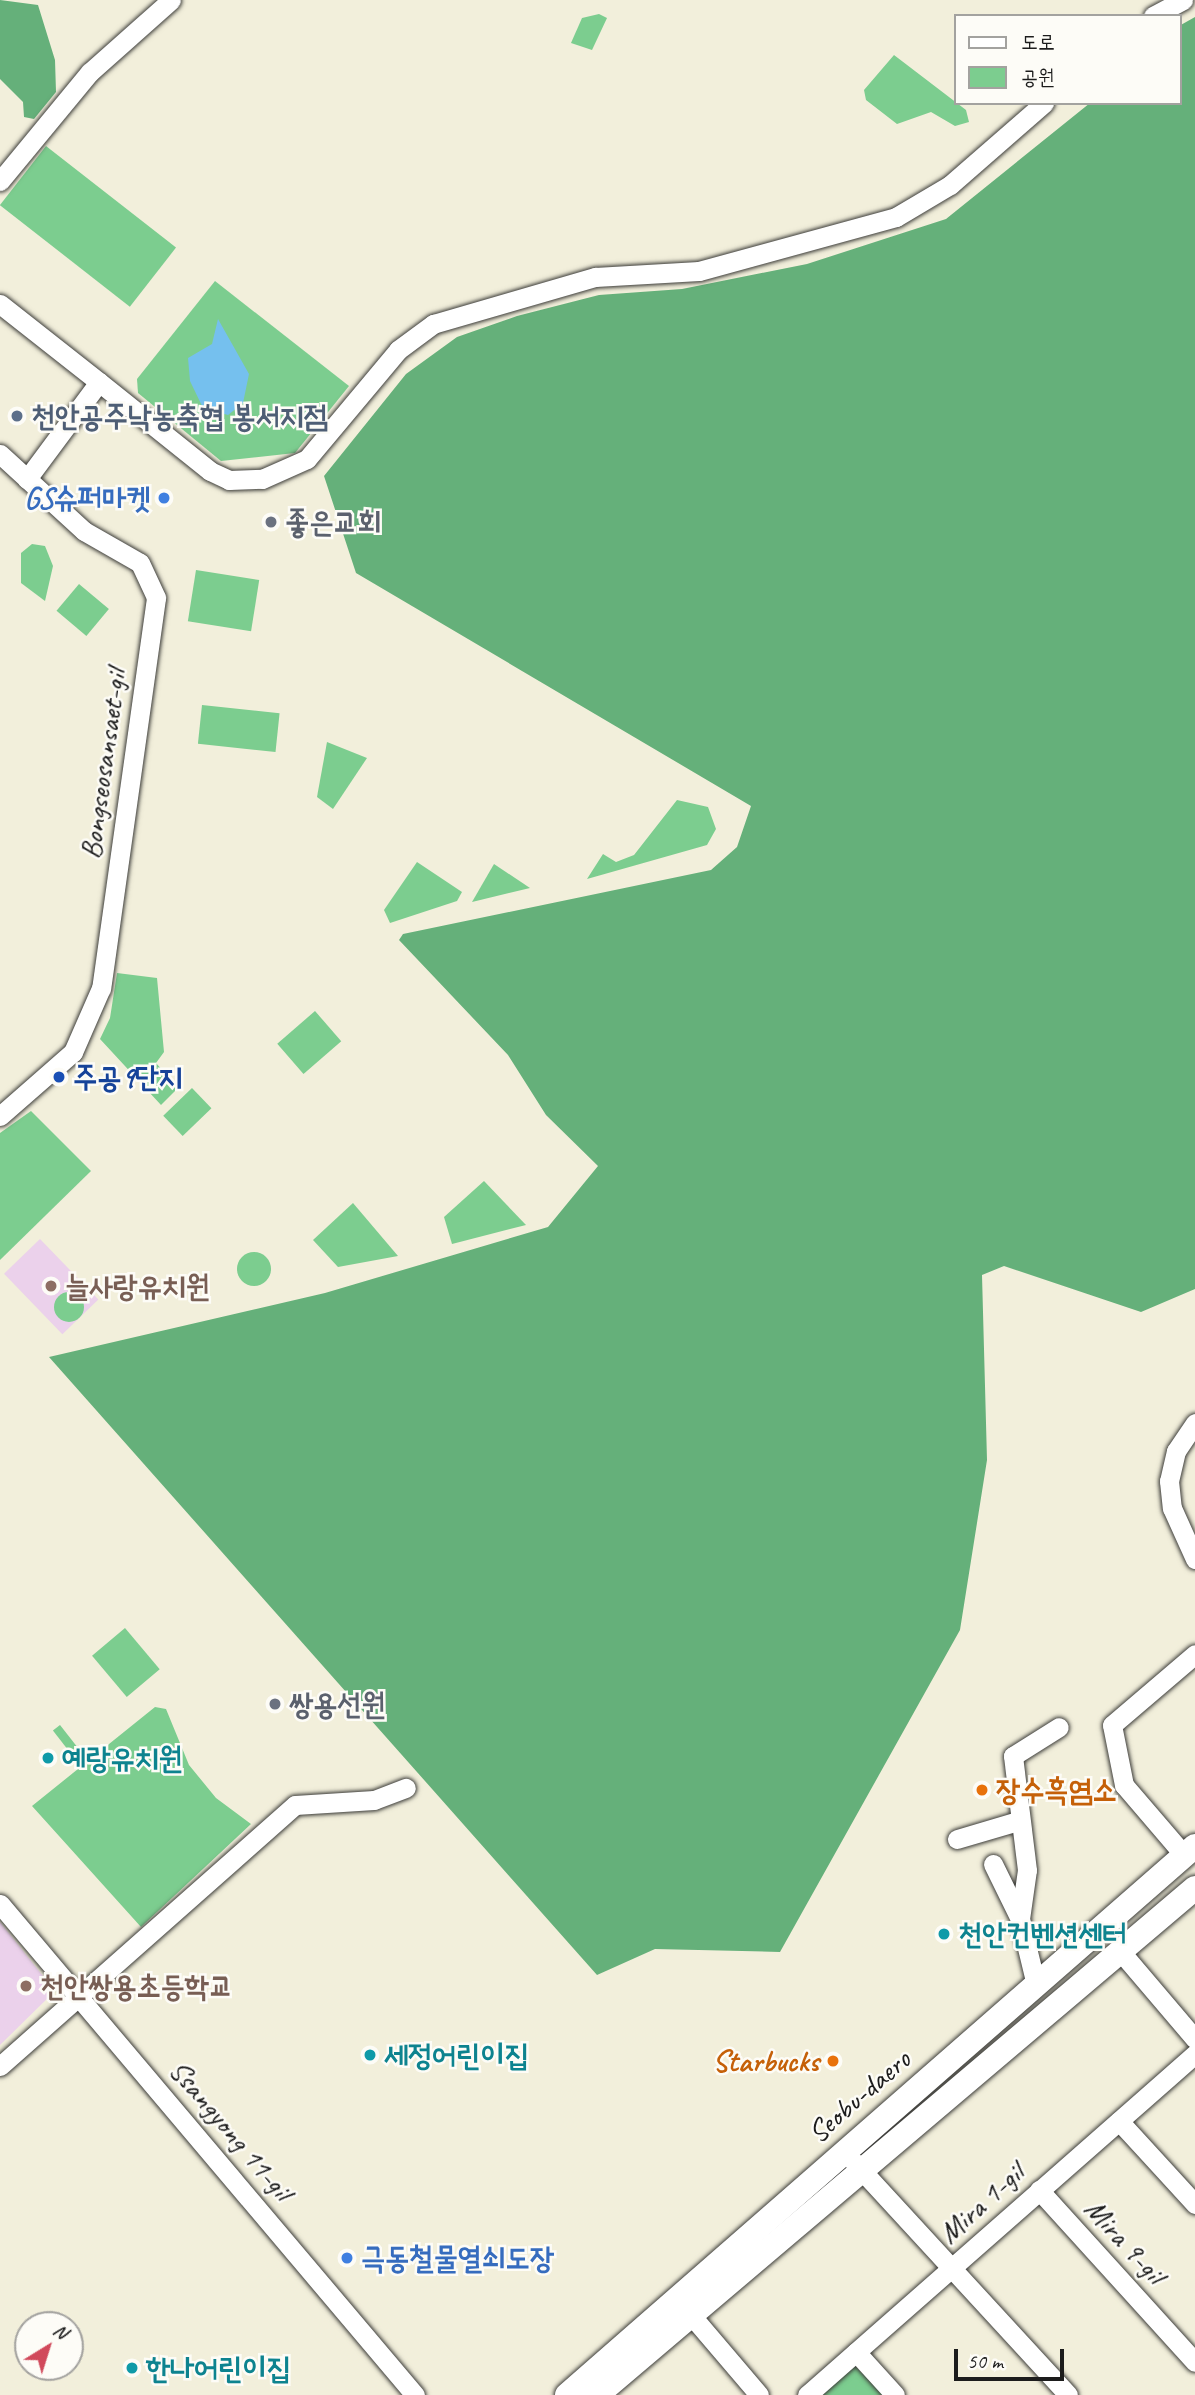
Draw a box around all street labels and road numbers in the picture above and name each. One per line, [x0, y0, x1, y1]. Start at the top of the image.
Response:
street label: Bongseosansaet-gil [72, 667, 134, 861]
street label: Seobu-daero [800, 2042, 918, 2150]
street label: Ssangyong 11-gil [162, 2052, 300, 2208]
street label: Mira 1-gil [931, 2155, 1031, 2251]
street label: Mira 9-gil [1077, 2191, 1173, 2291]

